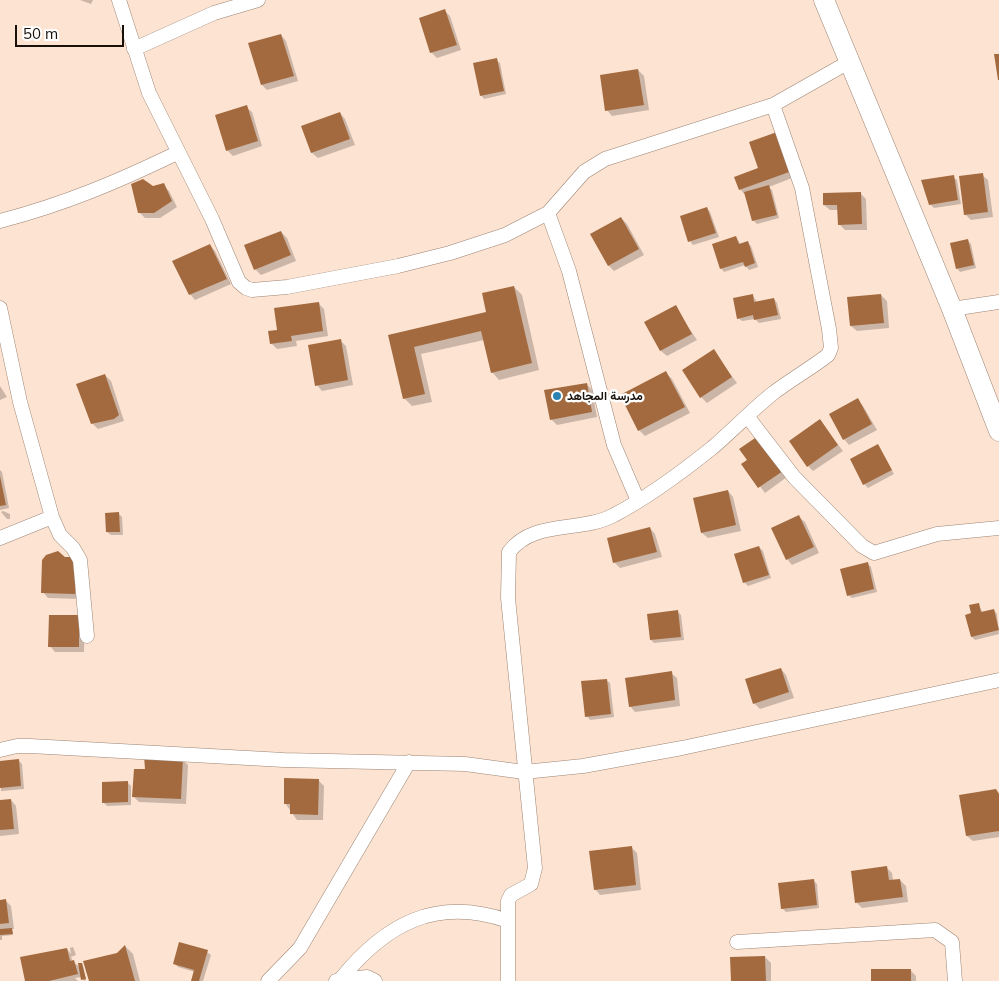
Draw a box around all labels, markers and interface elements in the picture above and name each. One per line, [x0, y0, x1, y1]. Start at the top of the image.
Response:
scale bar [18, 15, 126, 47]
text: 50 m [23, 24, 58, 43]
place label: مدرسة المجاهد [567, 389, 643, 403]
marker: مدرسة المجاهد [551, 390, 563, 402]

